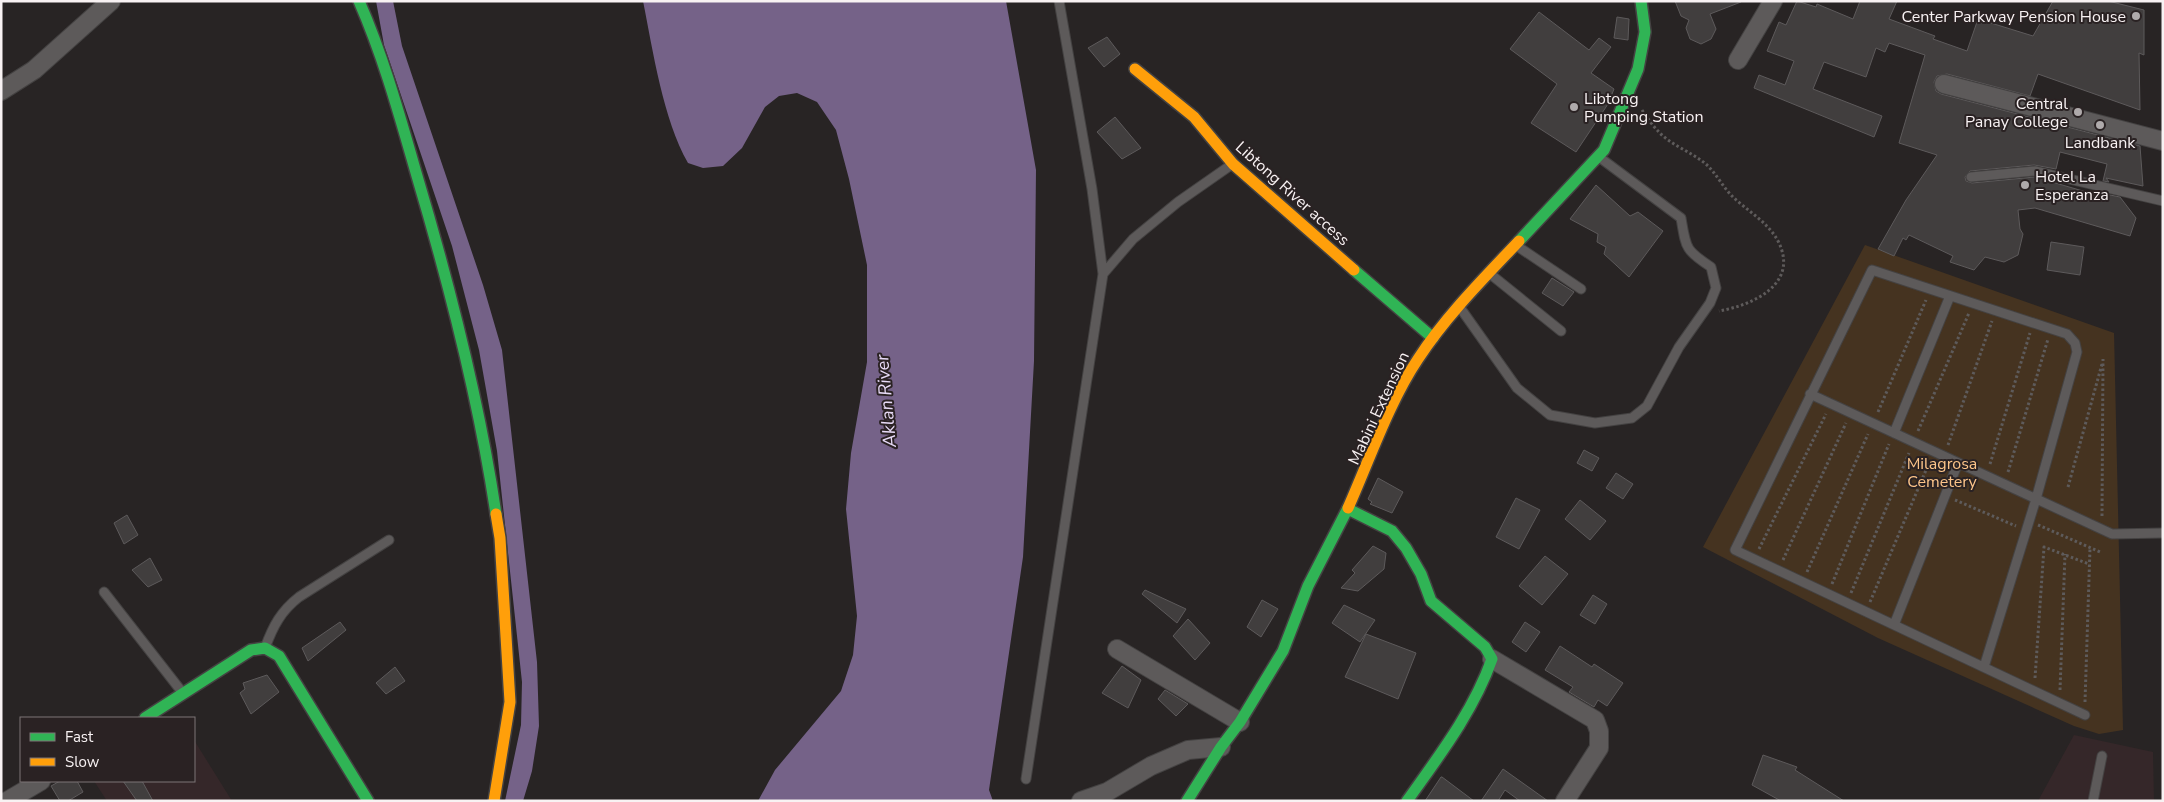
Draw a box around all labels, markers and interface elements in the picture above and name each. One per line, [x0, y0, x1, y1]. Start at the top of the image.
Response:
place label: Center Parkway Pension House [1901, 6, 2126, 28]
marker: Center Parkway Pension House [2130, 10, 2142, 22]
place label: Libtong Pumping Station [1584, 88, 1704, 128]
place label: Central Panay College [1965, 93, 2068, 133]
marker: Libtong Pumping Station [1568, 101, 1580, 113]
marker: Central Panay College [2072, 106, 2084, 118]
marker: Landbank [2094, 119, 2106, 131]
place label: Landbank [2065, 132, 2136, 154]
street label: Libtong River access [1231, 137, 1354, 251]
place label: Hotel La Esperanza [2035, 166, 2109, 206]
marker: Hotel La Esperanza [2019, 179, 2031, 191]
street label: Mabini Extension [1343, 348, 1415, 469]
water label: Aklan River [870, 353, 902, 449]
park label: Milagrosa Cemetery [1907, 453, 1977, 493]
legend [20, 717, 195, 782]
text: Fast [65, 727, 94, 747]
text: Slow [65, 752, 100, 772]

